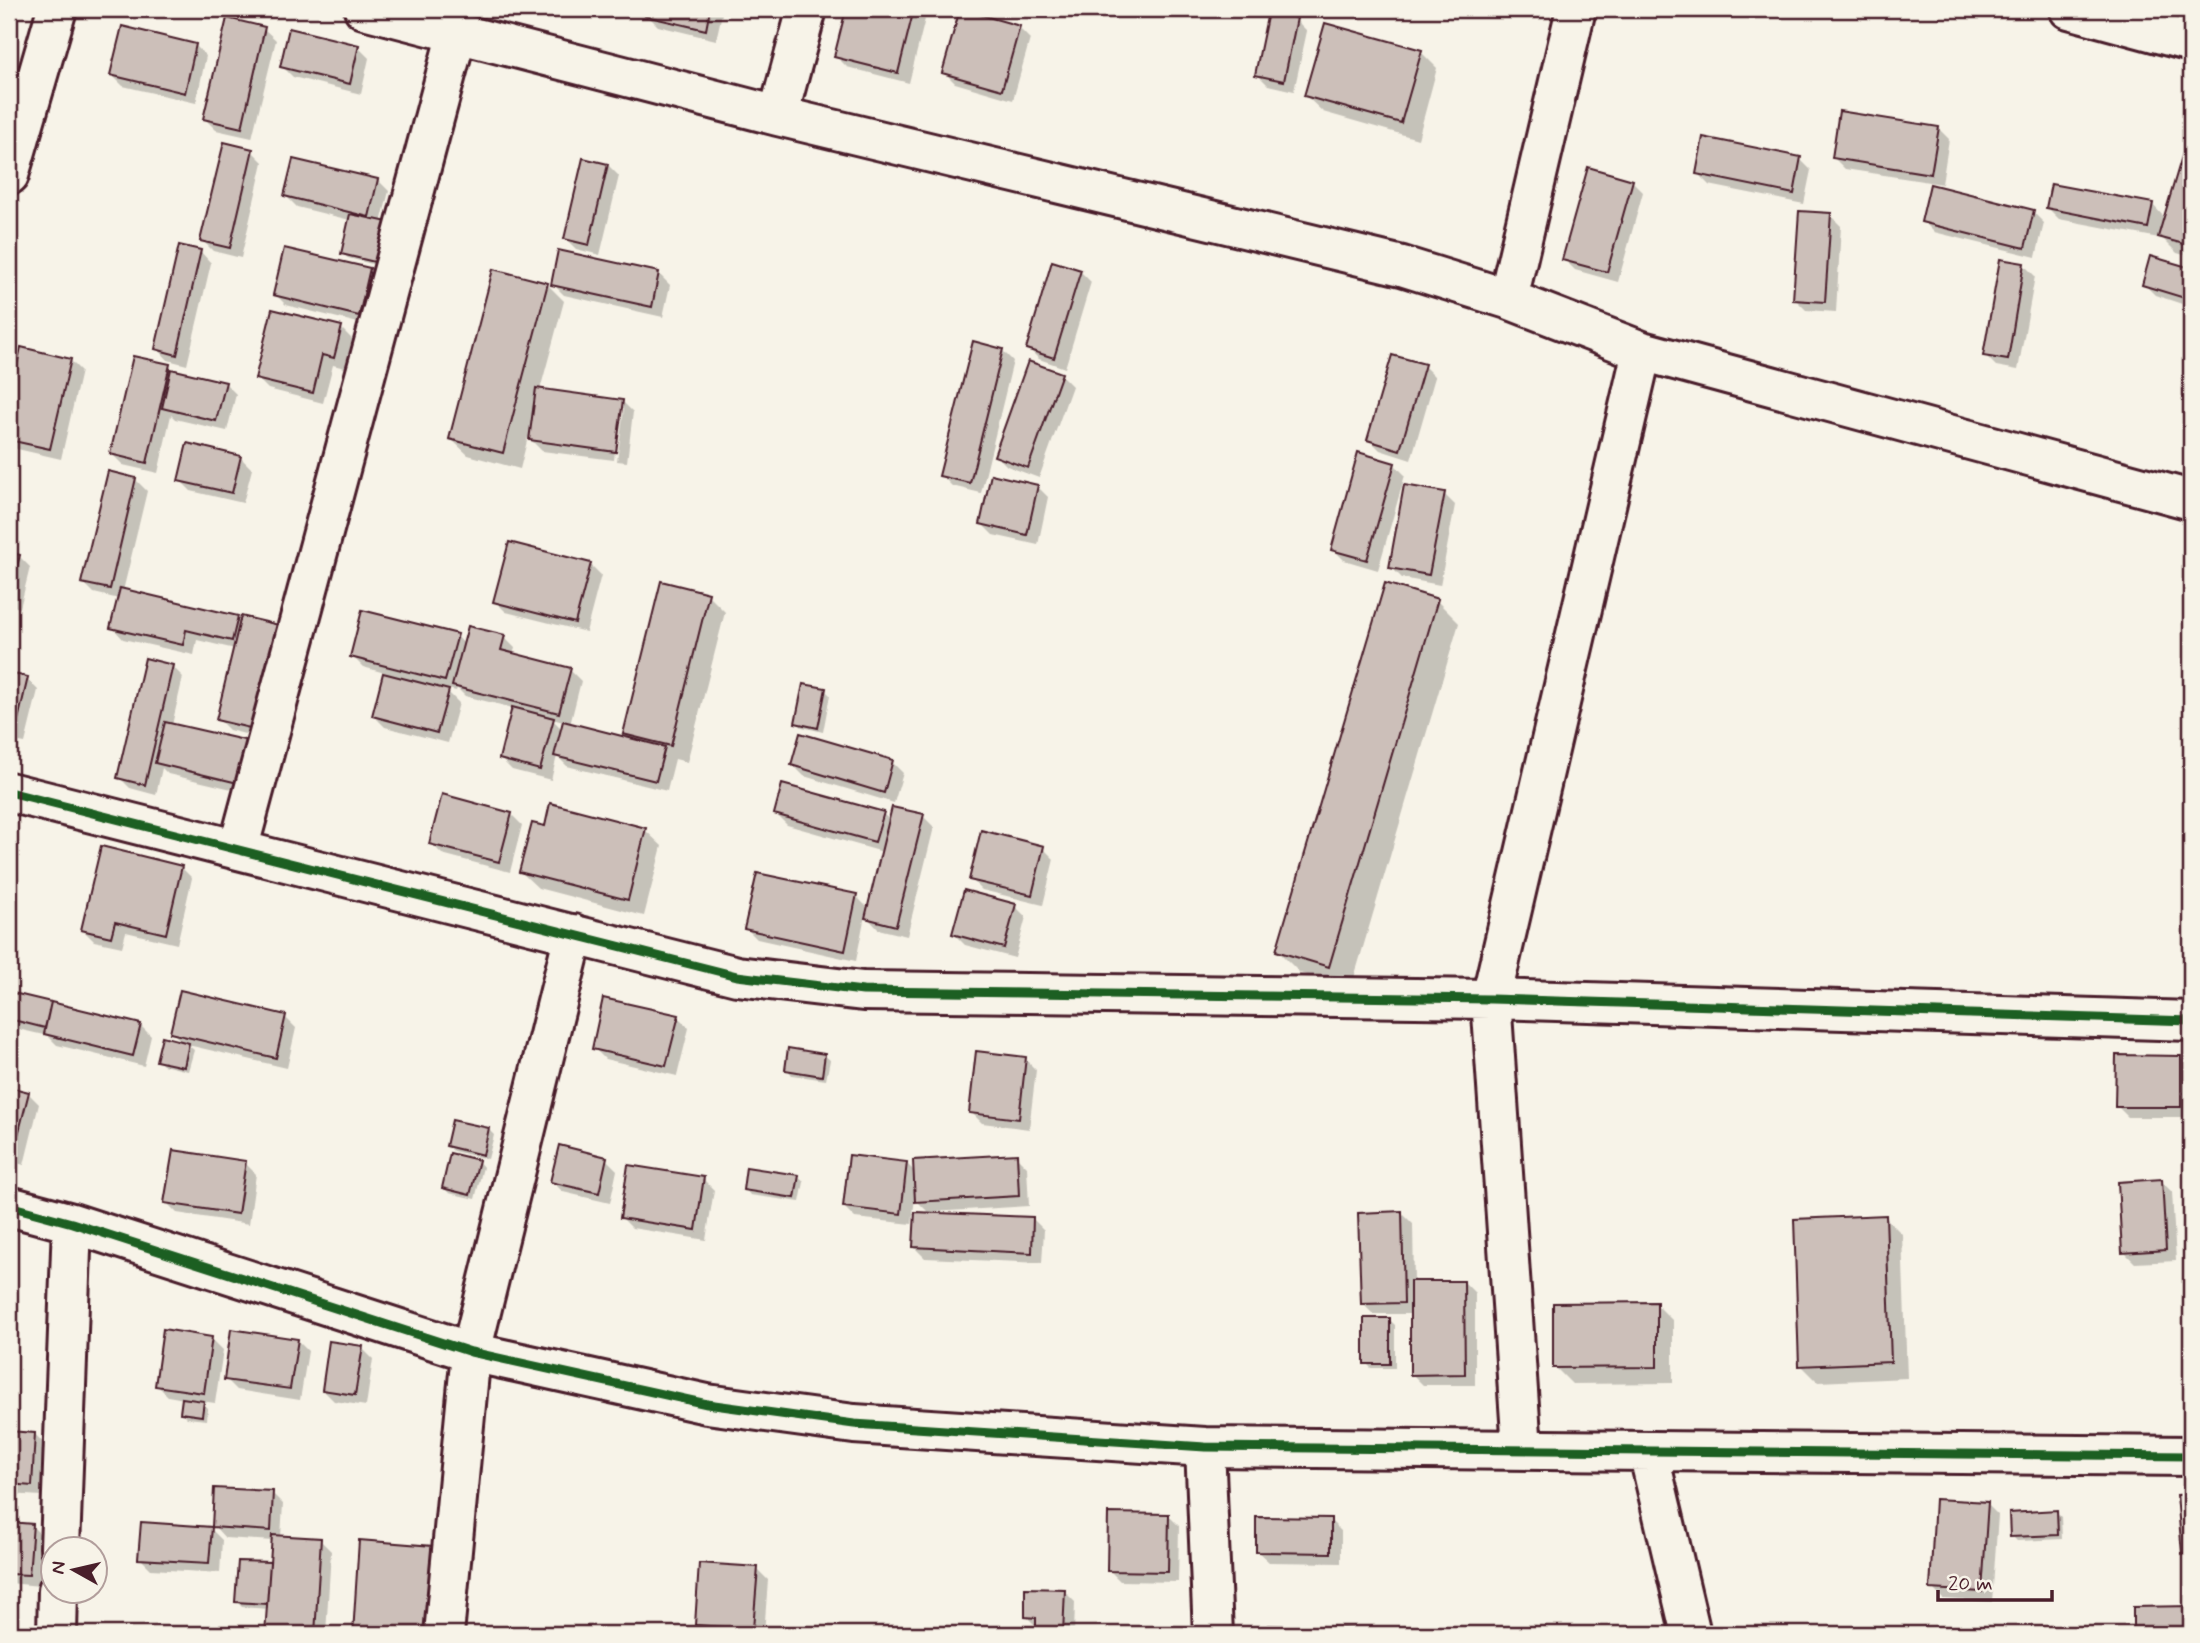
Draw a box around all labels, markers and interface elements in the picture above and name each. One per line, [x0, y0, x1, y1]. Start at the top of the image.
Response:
north arrow [38, 1534, 108, 1604]
scale bar [1938, 1559, 2051, 1603]
text: N [45, 1560, 72, 1576]
text: 20 m [1948, 1570, 1993, 1598]

